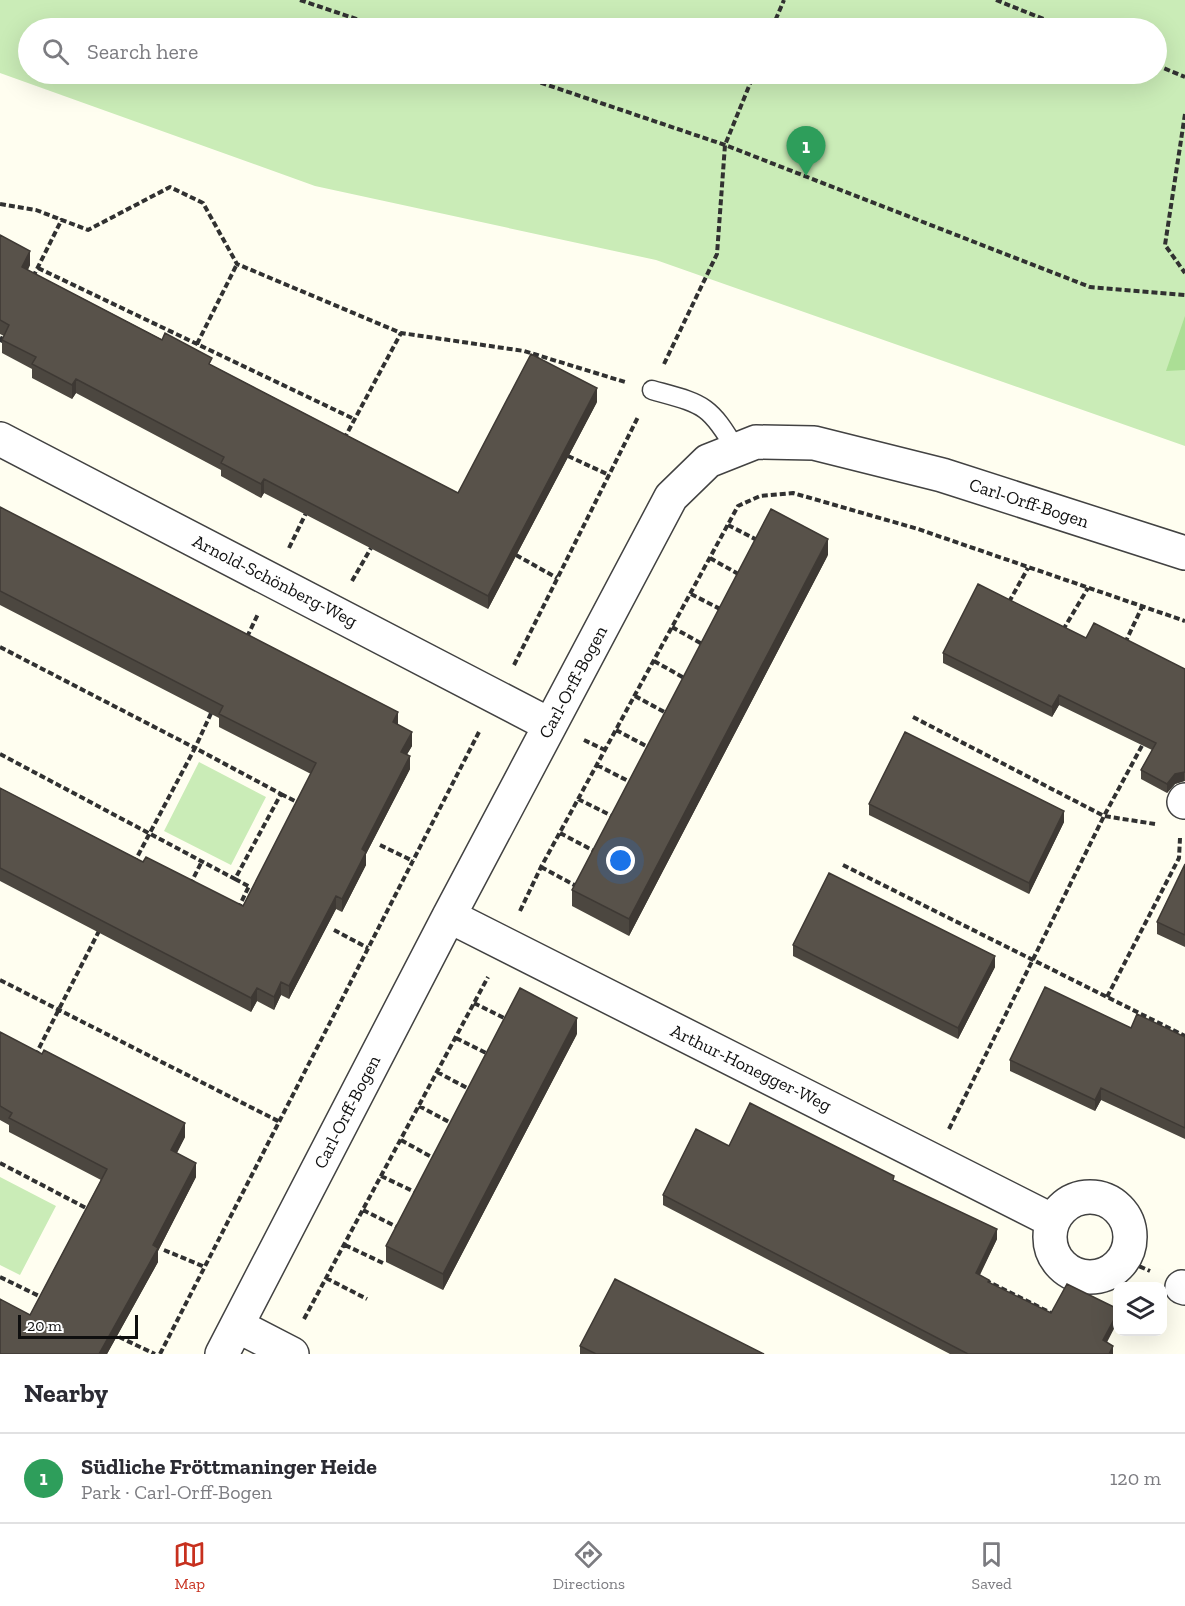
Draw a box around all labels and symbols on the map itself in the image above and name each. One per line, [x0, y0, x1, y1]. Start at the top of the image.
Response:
pin: 1 [786, 126, 826, 176]
street label: Carl-Orff-Bogen [966, 473, 1092, 533]
street label: Arnold-Schönberg-Weg [189, 530, 361, 632]
street label: Carl-Orff-Bogen [534, 621, 612, 742]
your location [606, 846, 635, 875]
street label: Arthur-Honegger-Weg [667, 1020, 835, 1117]
street label: Carl-Orff-Bogen [309, 1051, 385, 1172]
scale bar [18, 1312, 138, 1340]

